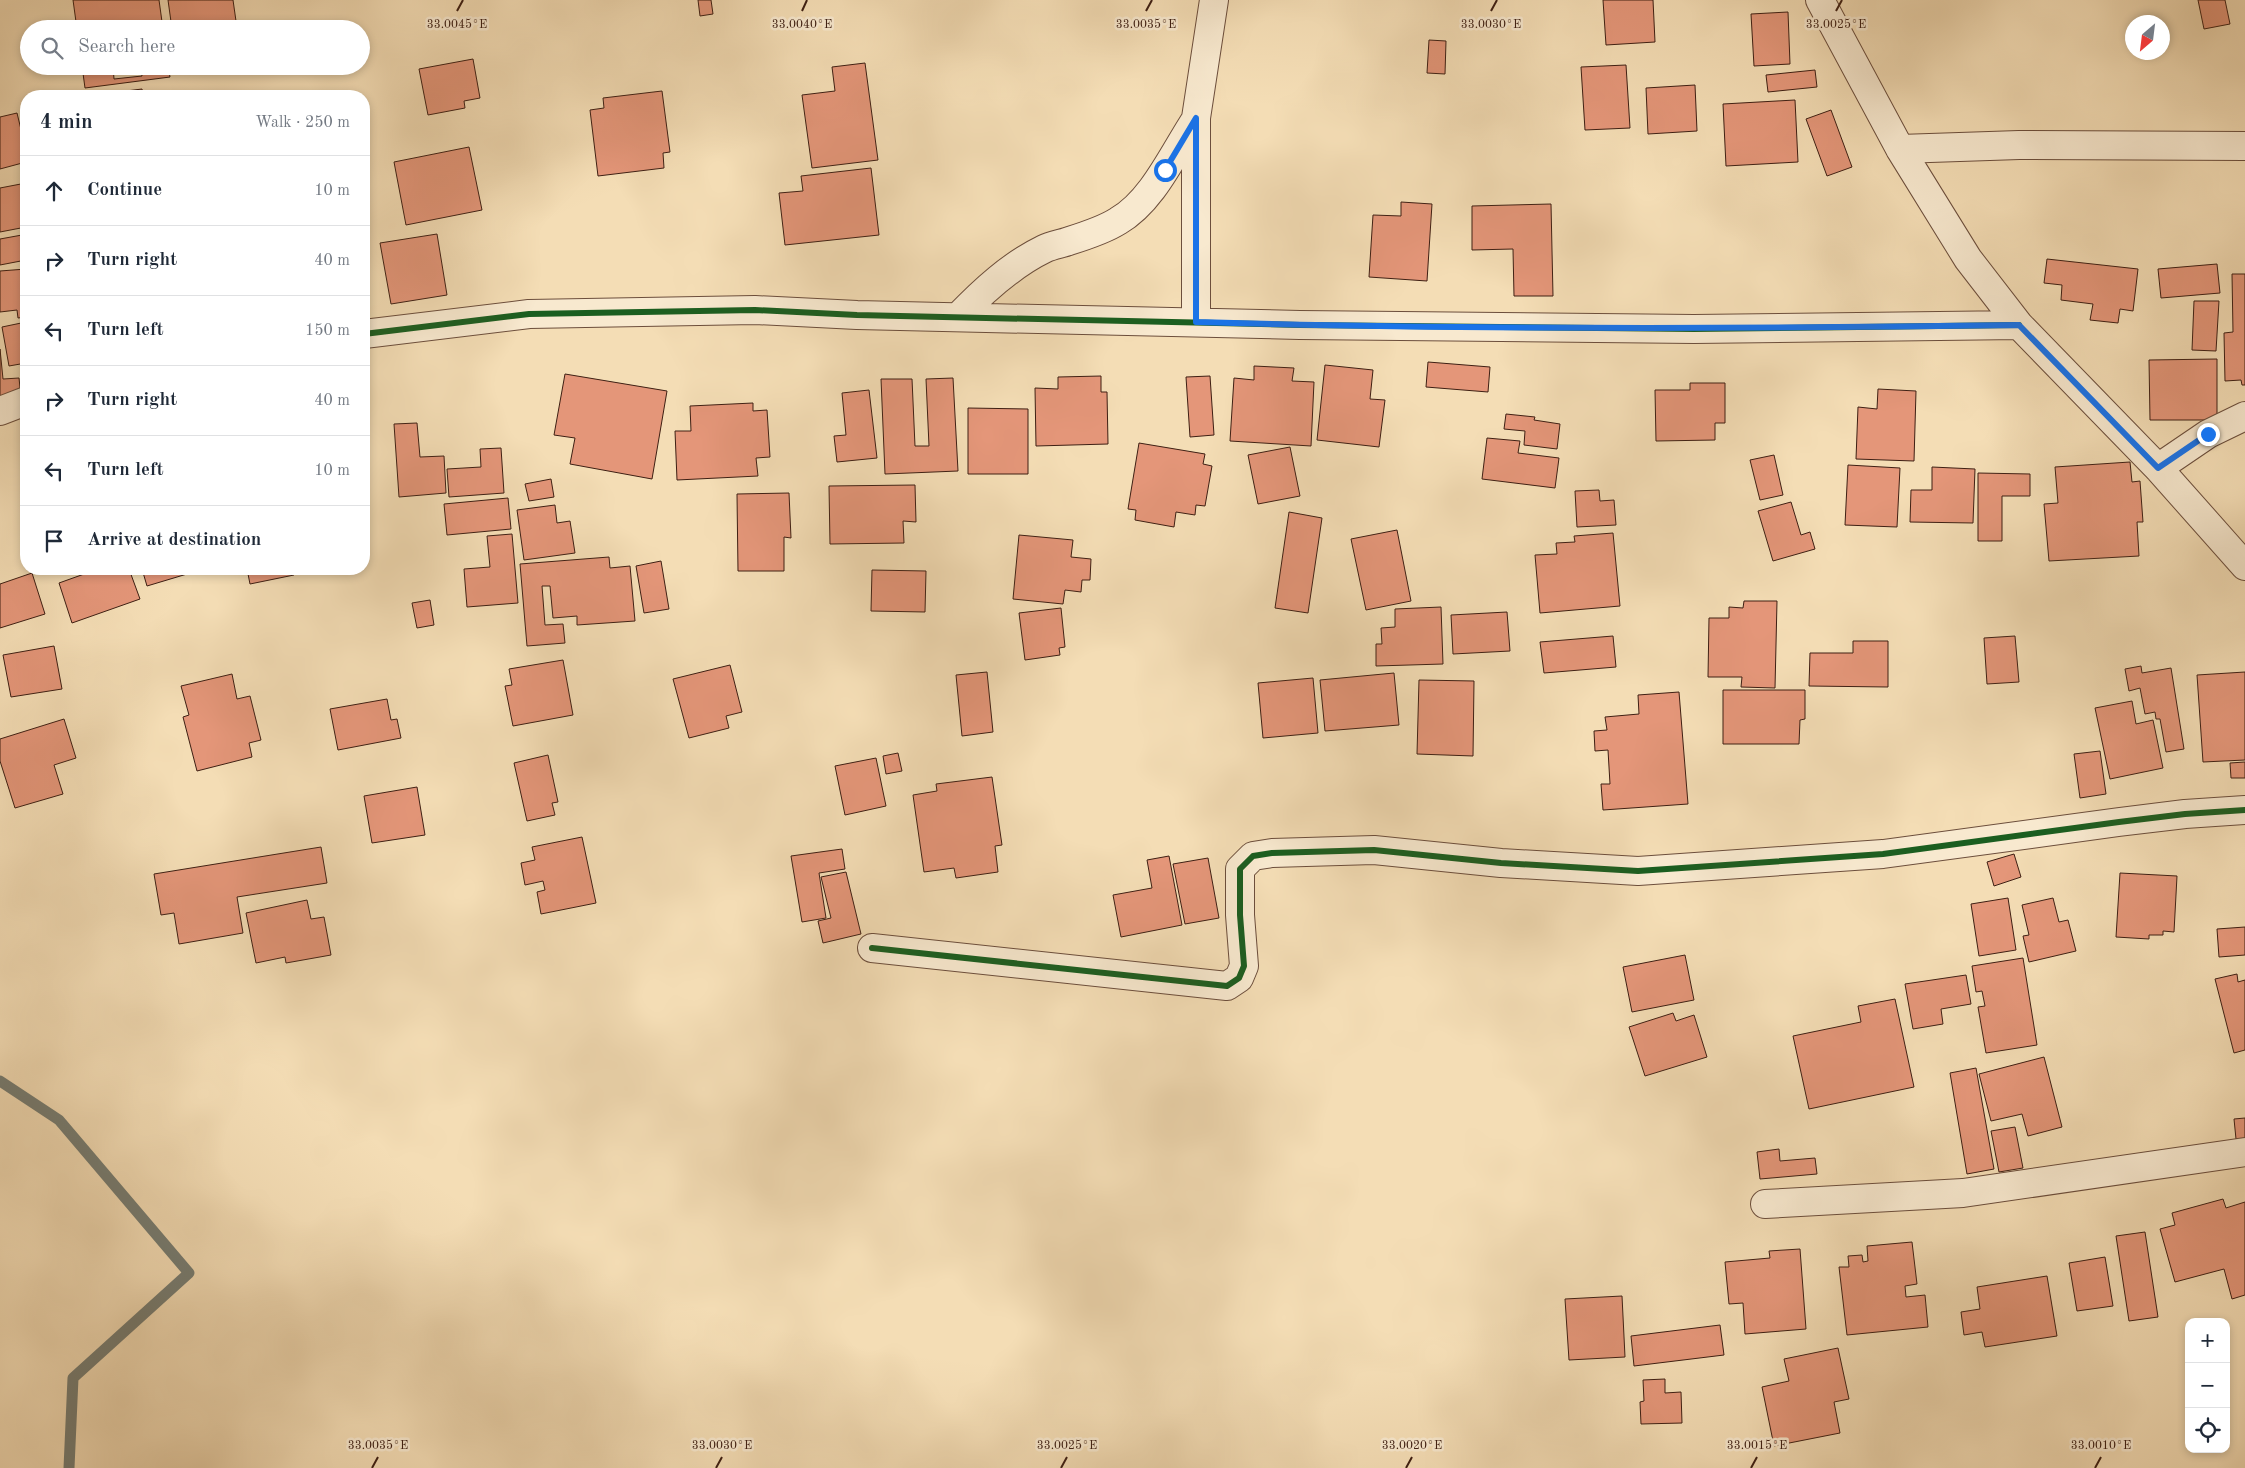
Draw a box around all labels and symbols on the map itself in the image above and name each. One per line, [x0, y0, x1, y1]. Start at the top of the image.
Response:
north arrow [2125, 15, 2170, 60]
text: 33.0045°E [427, 18, 487, 31]
text: 33.0035°E [1116, 18, 1176, 31]
text: 33.0025°E [1806, 18, 1866, 31]
text: 33.0040°E [772, 19, 832, 31]
text: 33.0030°E [1461, 19, 1521, 31]
route start [1154, 159, 1177, 182]
route end [2197, 423, 2220, 446]
text: 33.0035°E [348, 1439, 408, 1452]
text: 33.0025°E [1037, 1439, 1097, 1452]
text: 33.0015°E [1727, 1439, 1787, 1452]
text: 33.0030°E [692, 1440, 752, 1452]
text: 33.0020°E [1382, 1440, 1442, 1452]
text: 33.0010°E [2071, 1440, 2131, 1452]

